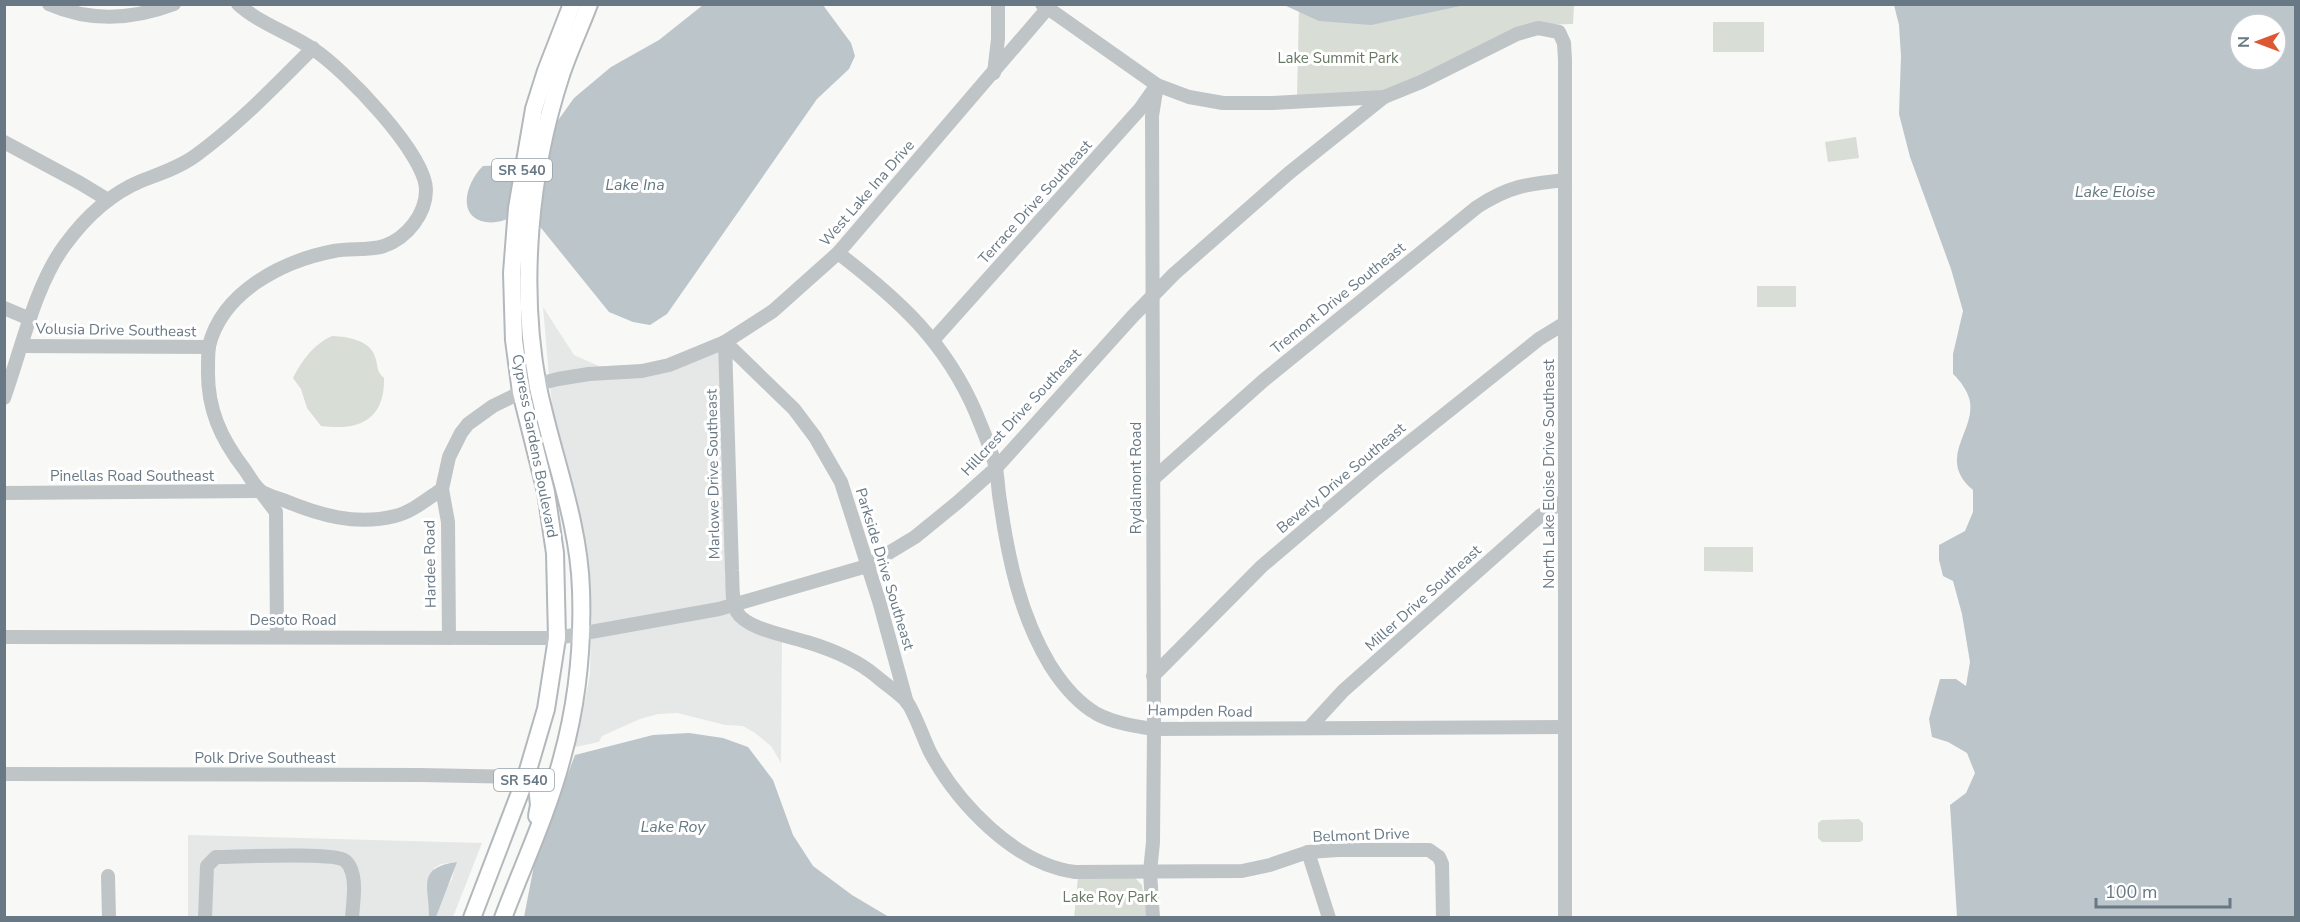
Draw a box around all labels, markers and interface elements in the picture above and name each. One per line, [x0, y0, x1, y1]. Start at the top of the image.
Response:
north arrow [2228, 12, 2288, 72]
text: N [2233, 36, 2255, 48]
park label: Lake Summit Park [1277, 48, 1399, 68]
street label: Terrace Drive Southeast [974, 135, 1097, 268]
street label: West Lake Ina Drive [815, 136, 919, 250]
road number: SR 540 [492, 159, 552, 181]
water label: Lake Ina [605, 174, 665, 196]
water label: Lake Eloise [2075, 181, 2156, 203]
street label: Tremont Drive Southeast [1267, 237, 1410, 358]
street label: Volusia Drive Southeast [35, 319, 197, 341]
street label: Hillcrest Drive Southeast [957, 343, 1086, 480]
street label: Cypress Gardens Boulevard [507, 352, 563, 540]
street label: North Lake Eloise Drive Southeast [1539, 358, 1559, 589]
street label: Marlowe Drive Southeast [702, 388, 724, 559]
street label: Beverly Drive Southeast [1272, 418, 1410, 538]
street label: Rydalmont Road [1126, 422, 1146, 534]
street label: Pinellas Road Southeast [50, 466, 215, 486]
street label: Parkside Drive Southeast [851, 485, 919, 653]
street label: Hardee Road [419, 520, 441, 608]
street label: Miller Drive Southeast [1361, 540, 1486, 656]
street label: Desoto Road [250, 610, 336, 630]
street label: Hampden Road [1147, 700, 1253, 722]
street label: Polk Drive Southeast [195, 748, 336, 768]
road number: SR 540 [494, 769, 554, 791]
water label: Lake Roy [640, 816, 706, 838]
street label: Belmont Drive [1312, 823, 1410, 847]
scale bar [2096, 871, 2230, 909]
text: 100 m [2105, 880, 2157, 904]
park label: Lake Roy Park [1063, 887, 1158, 907]

